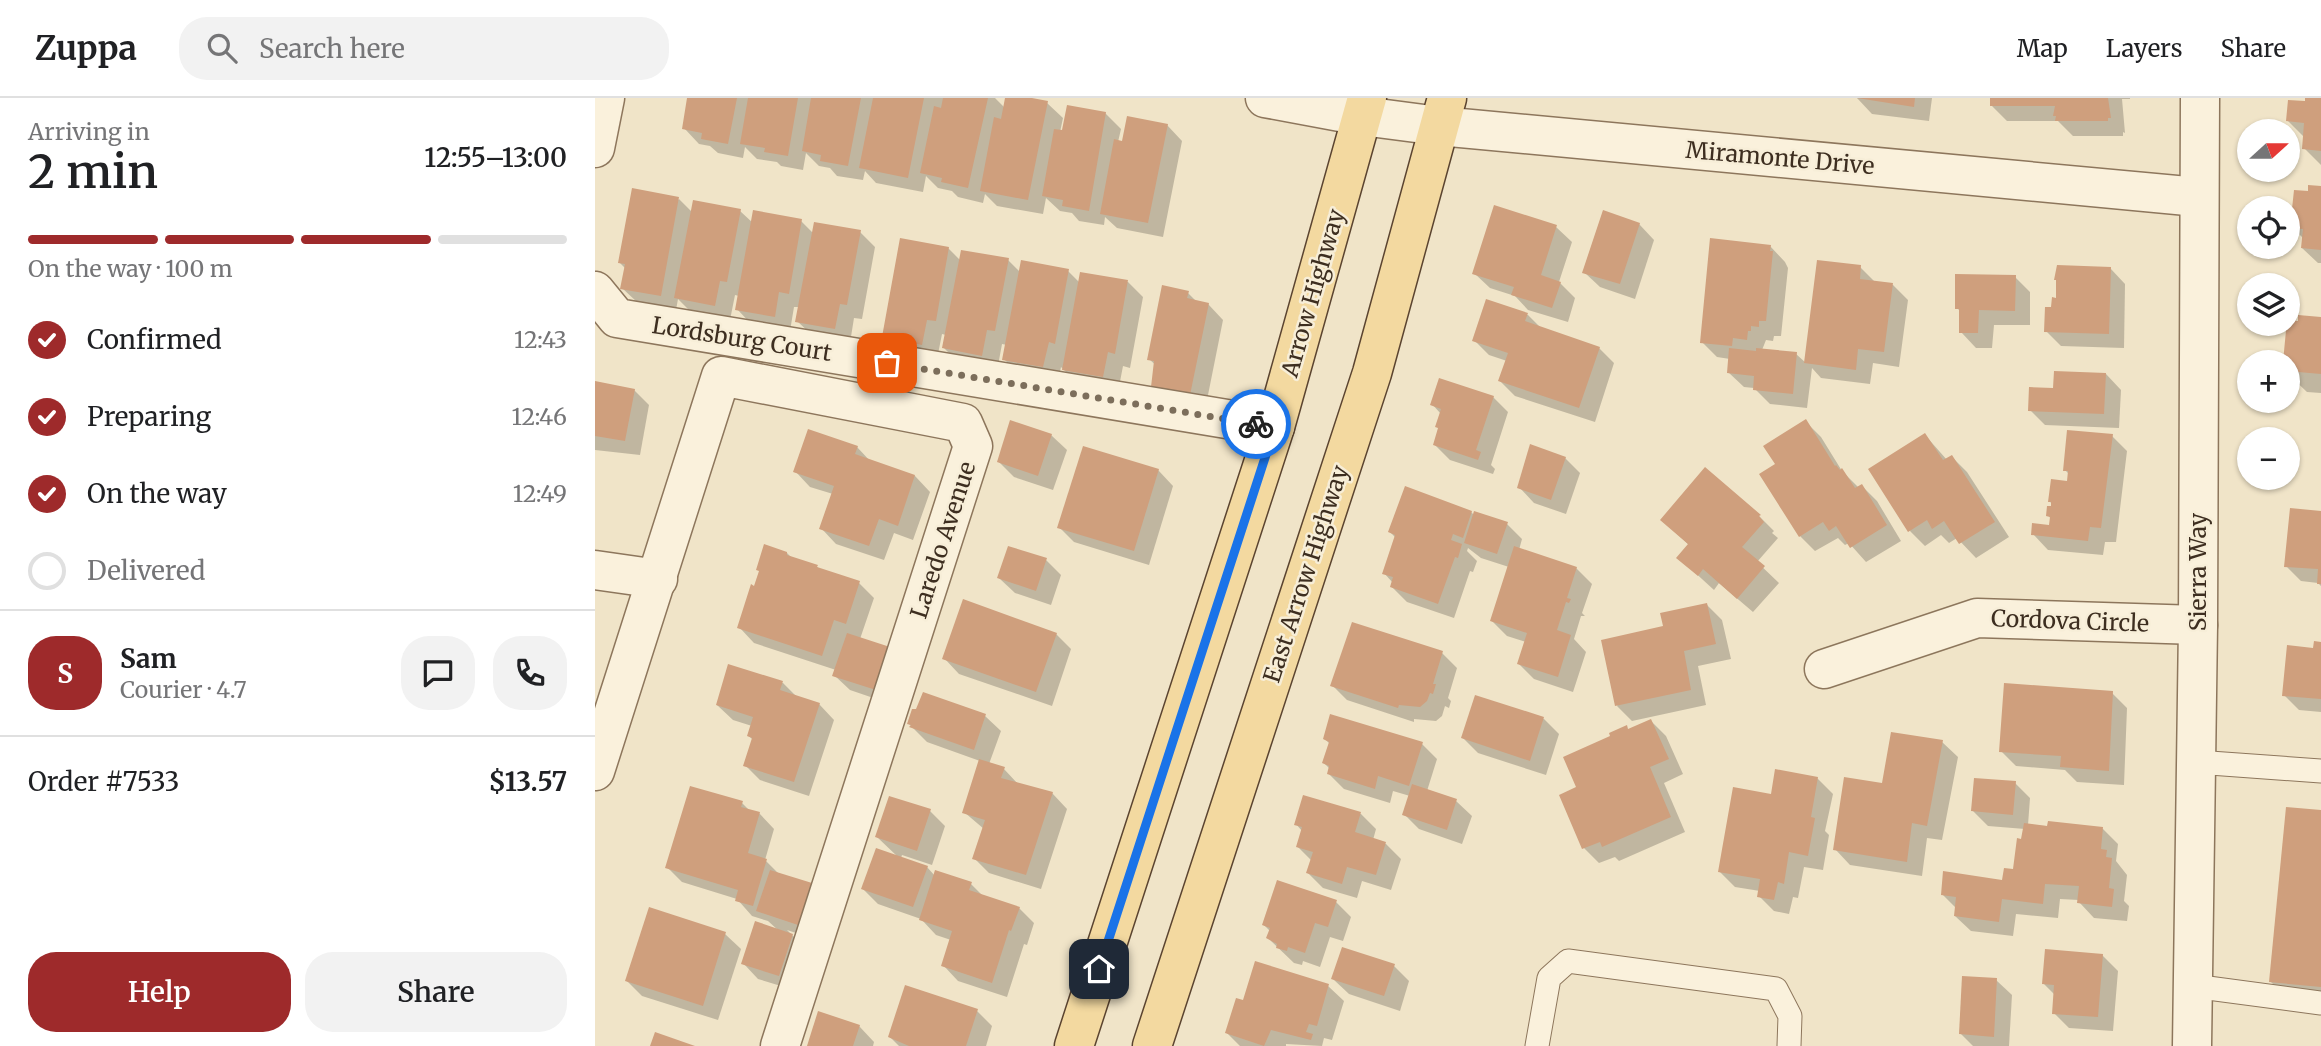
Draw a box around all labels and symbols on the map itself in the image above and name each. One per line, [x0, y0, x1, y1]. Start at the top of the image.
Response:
north arrow [2237, 119, 2299, 182]
street label: Miramonte Drive [1684, 135, 1876, 180]
street label: Arrow Highway [1274, 205, 1351, 381]
street label: Lordsburg Court [650, 310, 834, 367]
pin [857, 333, 917, 393]
courier [1221, 389, 1291, 459]
street label: Laredo Avenue [904, 458, 982, 622]
street label: East Arrow Highway [1257, 461, 1355, 686]
street label: Sierra Way [2183, 512, 2212, 631]
street label: Cordova Circle [1990, 603, 2150, 638]
pin [1069, 939, 1129, 999]

